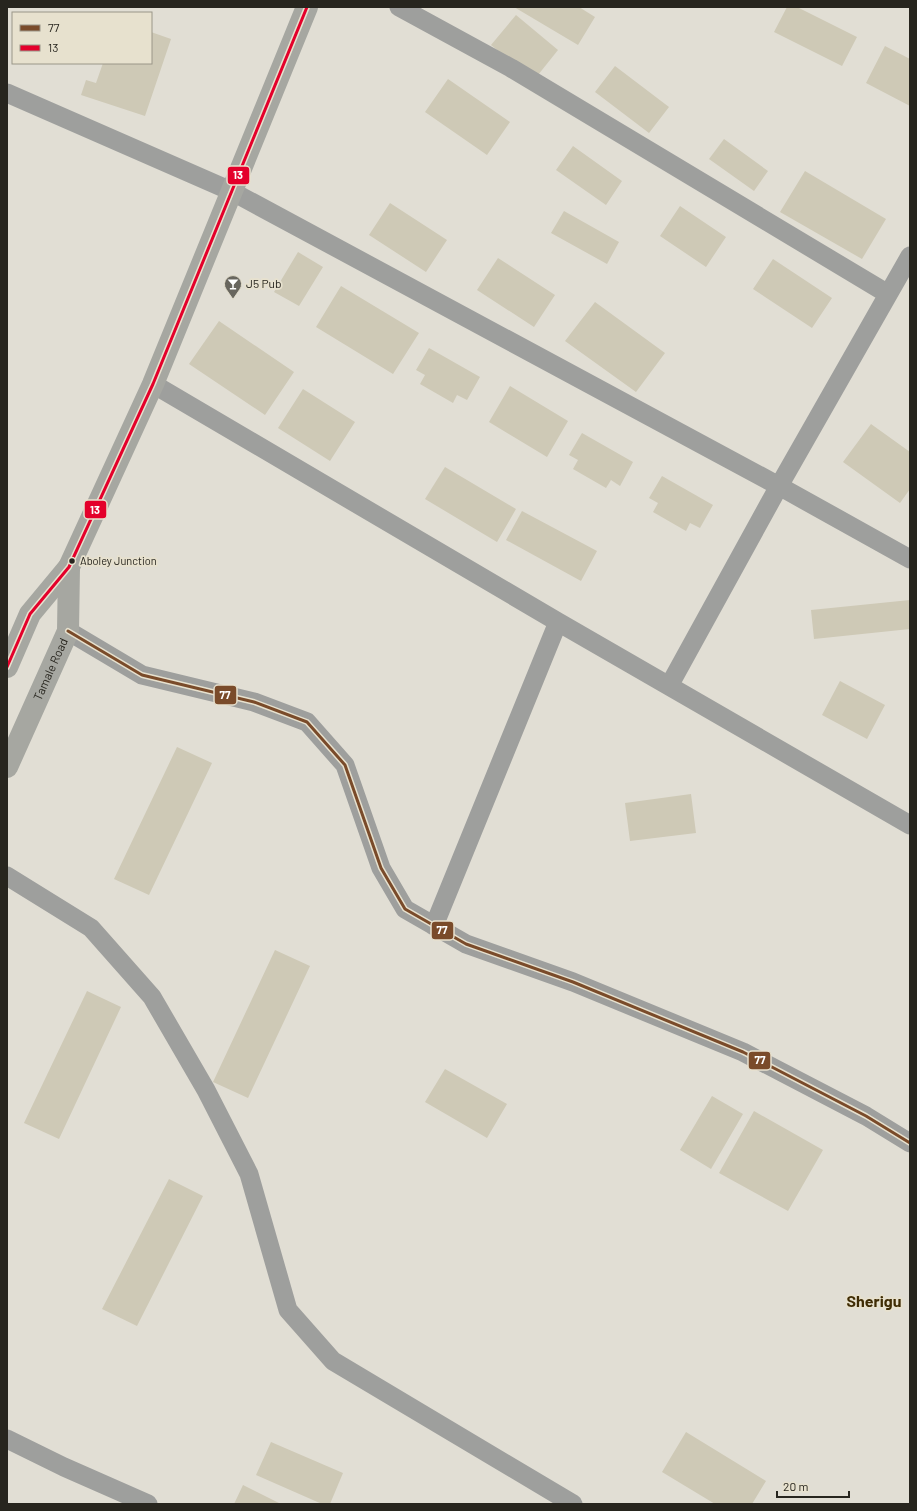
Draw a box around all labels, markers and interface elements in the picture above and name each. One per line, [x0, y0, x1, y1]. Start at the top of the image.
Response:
legend [12, 12, 152, 64]
text: 77 [48, 20, 60, 34]
text: 13 [48, 40, 58, 54]
line badge: 13 [227, 166, 250, 185]
text: 13 [233, 168, 243, 181]
bar icon: J5 Pub [223, 274, 243, 299]
place label: J5 Pub [246, 276, 282, 290]
line badge: 13 [84, 500, 107, 519]
text: 13 [90, 503, 100, 516]
place label: Aboley Junction [80, 554, 157, 567]
marker: Aboley Junction [67, 556, 77, 566]
street label: Tamale Road [30, 636, 70, 702]
line badge: 77 [214, 685, 237, 705]
text: 77 [220, 688, 231, 701]
line badge: 77 [431, 921, 454, 940]
text: 77 [437, 923, 448, 936]
line badge: 77 [748, 1051, 771, 1070]
text: 77 [755, 1053, 766, 1066]
district label: Sherigu [847, 1291, 901, 1310]
scale bar [777, 1473, 849, 1499]
text: 20 m [783, 1479, 809, 1493]

